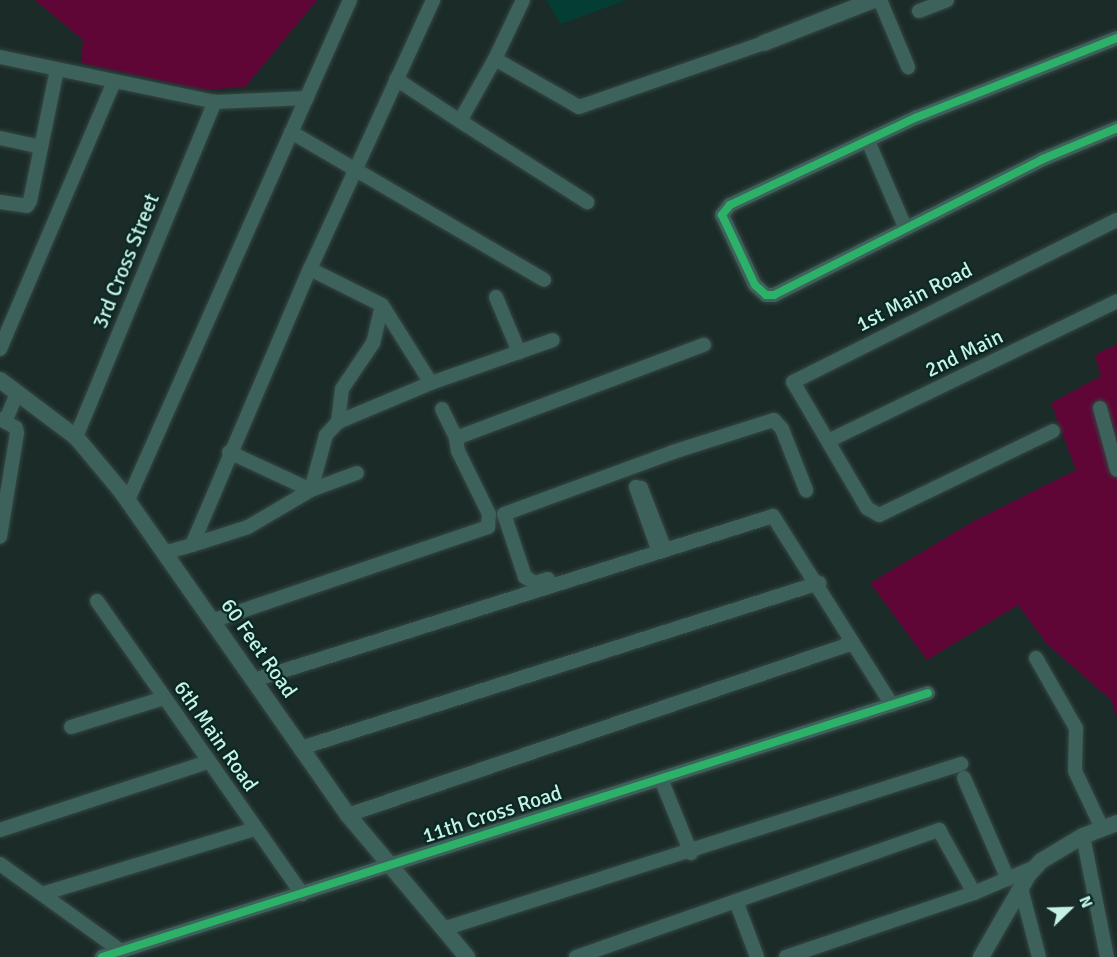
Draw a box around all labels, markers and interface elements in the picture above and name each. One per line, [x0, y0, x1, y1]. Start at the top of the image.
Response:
street label: 3rd Cross Street [87, 190, 165, 332]
street label: 1st Main Road [852, 257, 976, 337]
street label: 2nd Main [921, 323, 1007, 383]
street label: 60 Feet Road [216, 593, 302, 703]
street label: 6th Main Road [169, 676, 263, 796]
street label: 11th Cross Road [419, 780, 565, 848]
north arrow [1039, 879, 1099, 939]
text: N [1074, 893, 1097, 911]

